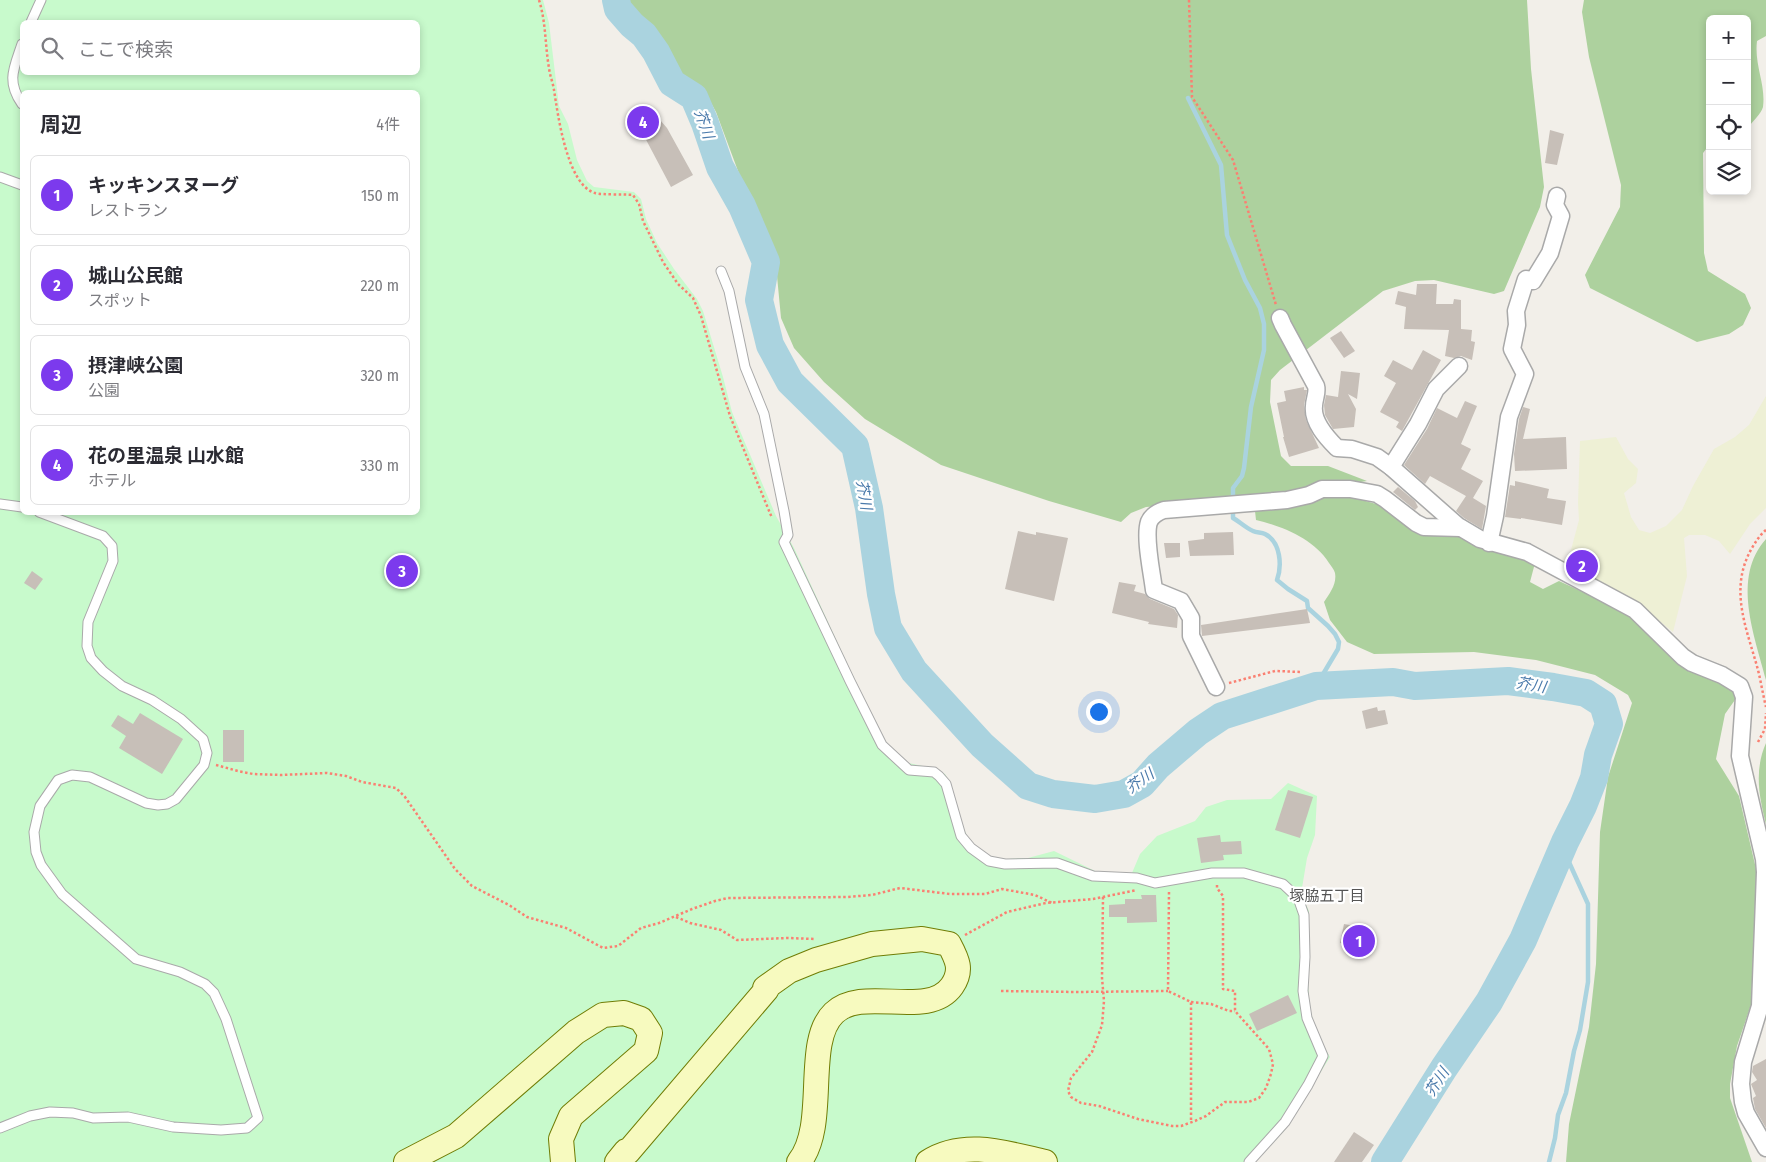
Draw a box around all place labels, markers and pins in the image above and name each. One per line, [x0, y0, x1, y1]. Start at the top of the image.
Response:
pin: 4 [627, 103, 659, 141]
pin: 2 [1566, 547, 1598, 585]
pin: 3 [386, 552, 418, 590]
pin: 1 [1343, 922, 1375, 960]

